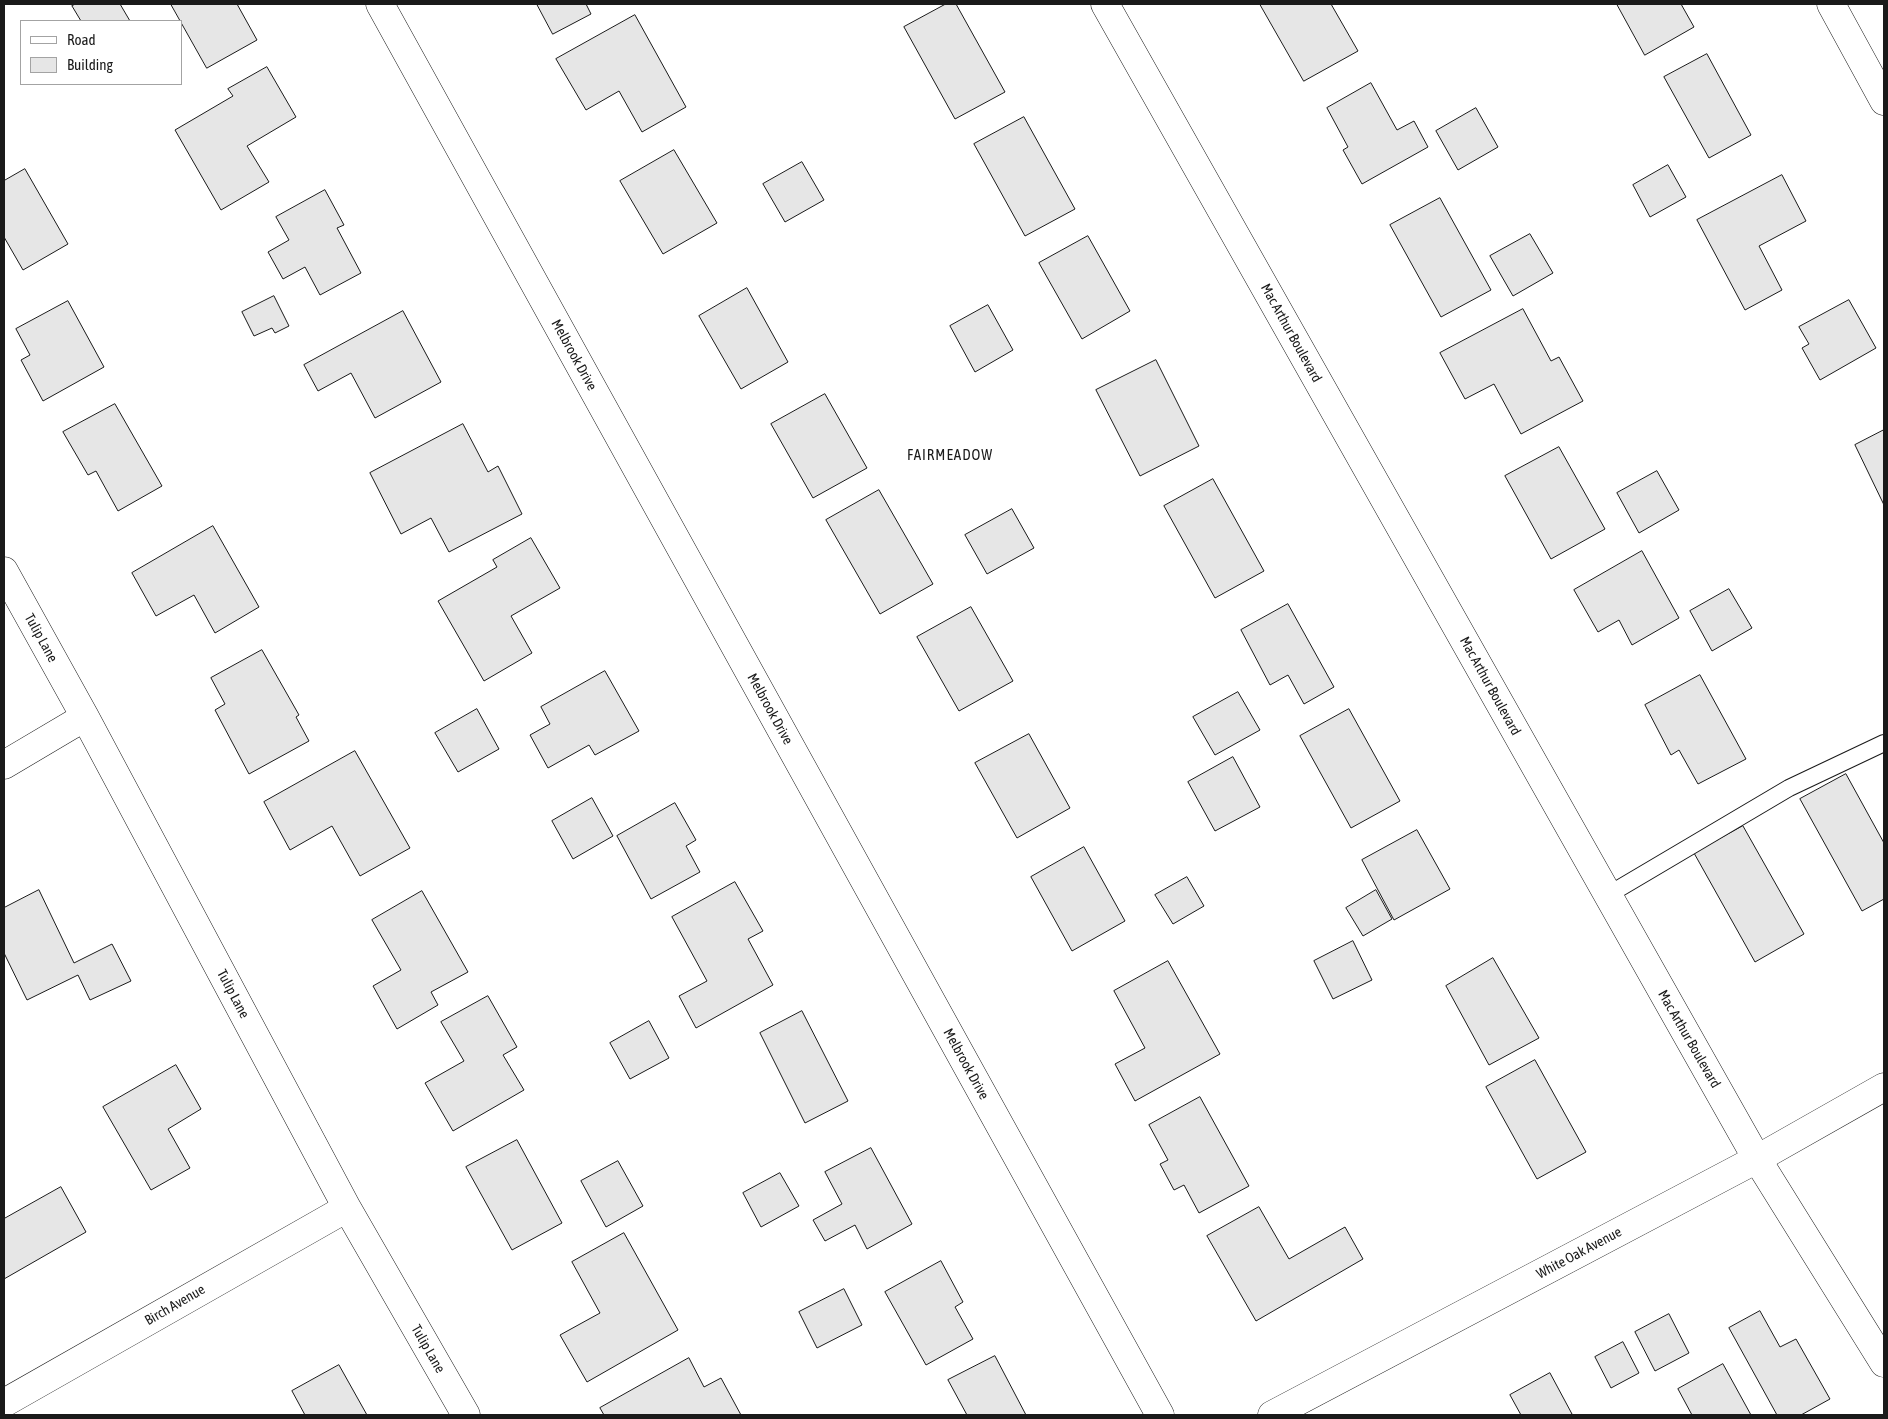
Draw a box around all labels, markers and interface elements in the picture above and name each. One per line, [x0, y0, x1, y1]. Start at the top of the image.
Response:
legend [20, 20, 182, 85]
text: Road [67, 31, 96, 48]
text: Building [67, 56, 113, 73]
street label: Mac Arthur Boulevard [1257, 281, 1325, 385]
street label: Melbrook Drive [548, 317, 600, 393]
district label: FAIRMEADOW [906, 446, 994, 464]
street label: Tulip Lane [21, 611, 61, 665]
street label: Mac Arthur Boulevard [1456, 634, 1524, 738]
street label: Melbrook Drive [744, 671, 796, 747]
street label: Tulip Lane [213, 967, 253, 1021]
street label: Mac Arthur Boulevard [1654, 987, 1724, 1091]
street label: Melbrook Drive [940, 1026, 992, 1102]
street label: White Oak Avenue [1534, 1224, 1624, 1282]
street label: Birch Avenue [142, 1281, 208, 1329]
street label: Tulip Lane [408, 1322, 448, 1376]

